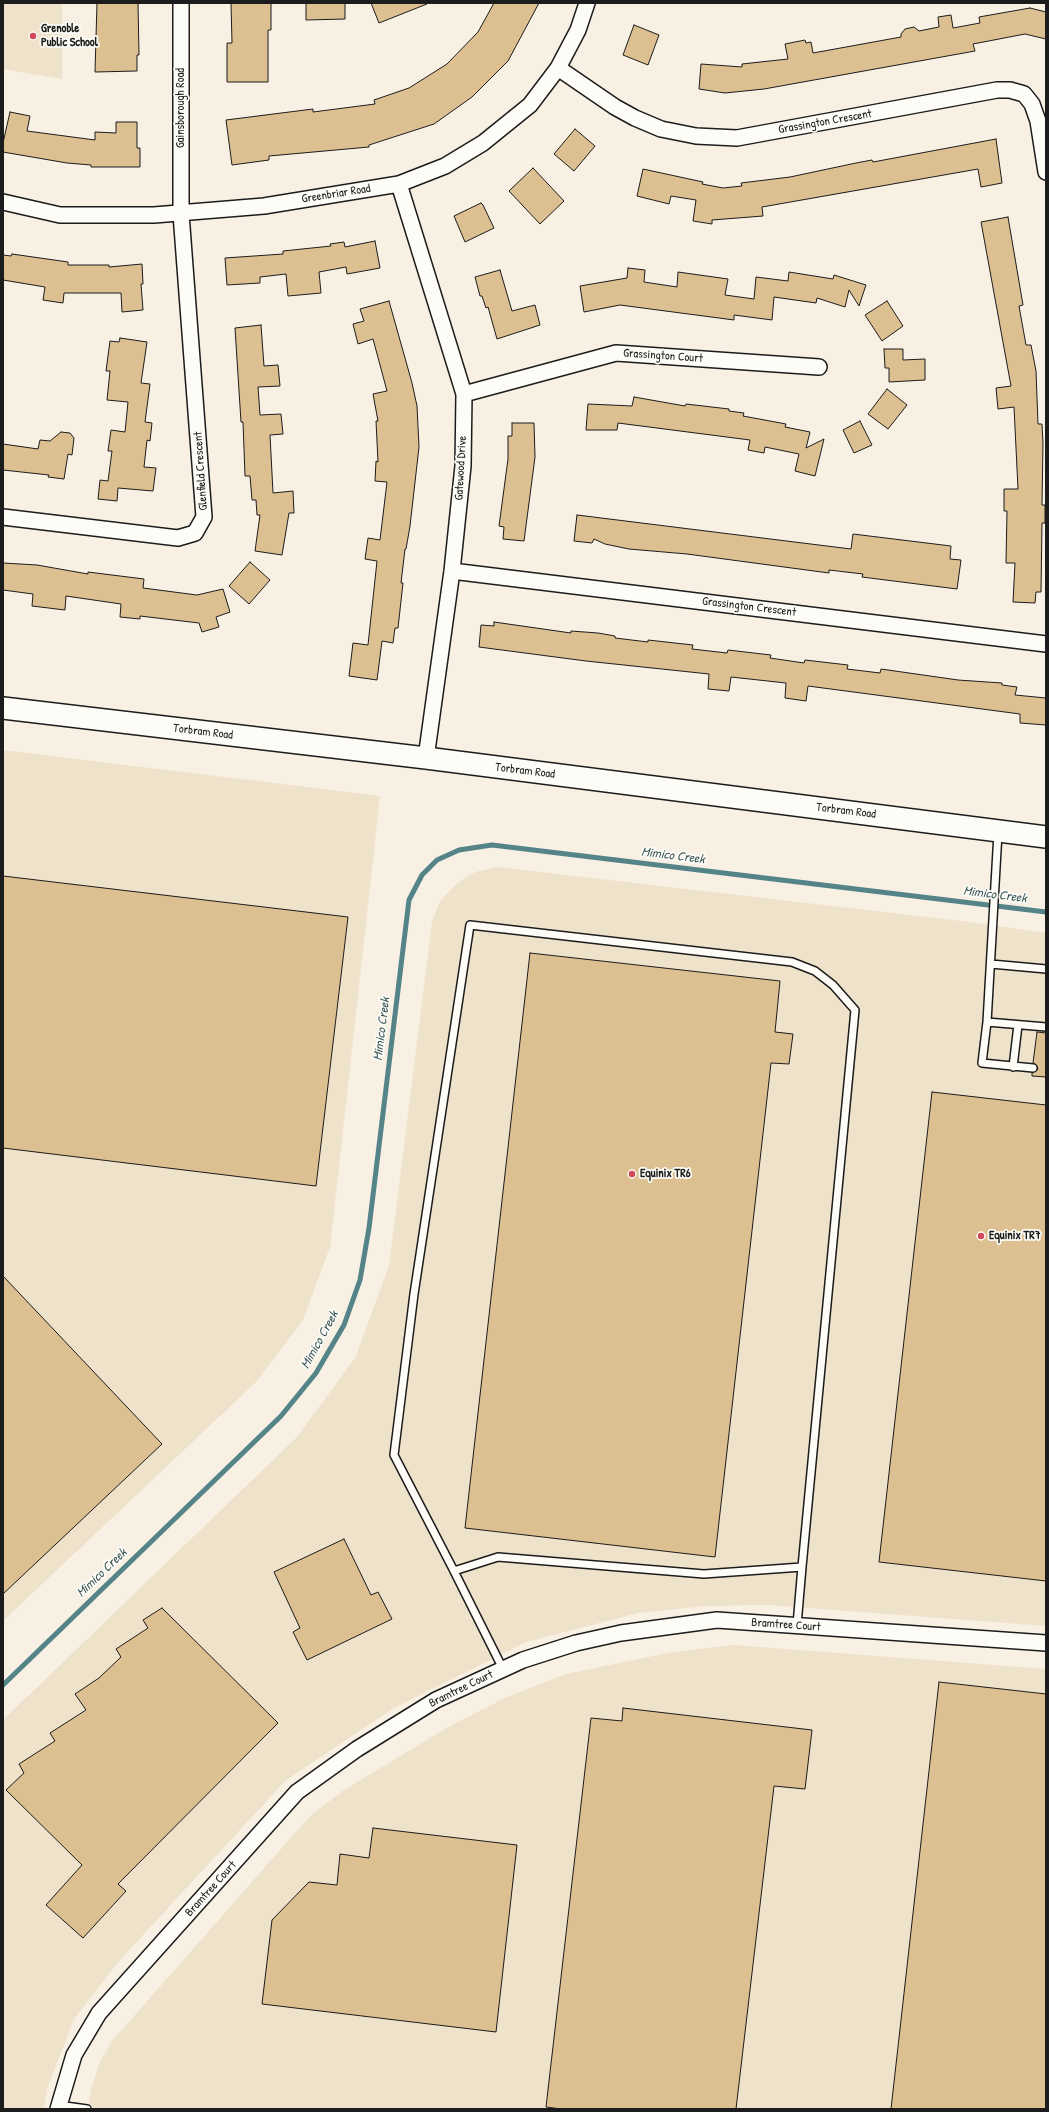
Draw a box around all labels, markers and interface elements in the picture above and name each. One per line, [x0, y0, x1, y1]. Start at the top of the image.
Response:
place label: Grenoble Public School [41, 22, 98, 50]
marker: Grenoble Public School [28, 31, 38, 41]
street label: Gainsborough Road [174, 68, 188, 148]
street label: Grassington Crescent [777, 107, 873, 137]
street label: Greenbriar Road [301, 181, 371, 207]
street label: Grassington Court [623, 346, 703, 366]
street label: Glenfield Crescent [191, 431, 211, 511]
street label: Gatewood Drive [452, 435, 470, 501]
street label: Grassington Crescent [701, 594, 797, 620]
street label: Torbram Road [172, 721, 234, 743]
street label: Torbram Road [494, 760, 556, 782]
street label: Torbram Road [815, 800, 877, 822]
water label: Mimico Creek [641, 844, 705, 868]
water label: Mimico Creek [963, 883, 1027, 907]
water label: Mimico Creek [370, 997, 394, 1061]
place label: Equinix TR6 [640, 1167, 690, 1181]
marker: Equinix TR6 [627, 1169, 637, 1179]
place label: Equinix TR7 [989, 1229, 1041, 1243]
marker: Equinix TR7 [976, 1231, 986, 1241]
water label: Mimico Creek [298, 1308, 342, 1372]
water label: Mimico Creek [74, 1545, 130, 1601]
street label: Bramtree Court [751, 1615, 821, 1635]
street label: Bramtree Court [427, 1667, 495, 1711]
street label: Bramtree Court [182, 1858, 240, 1920]

